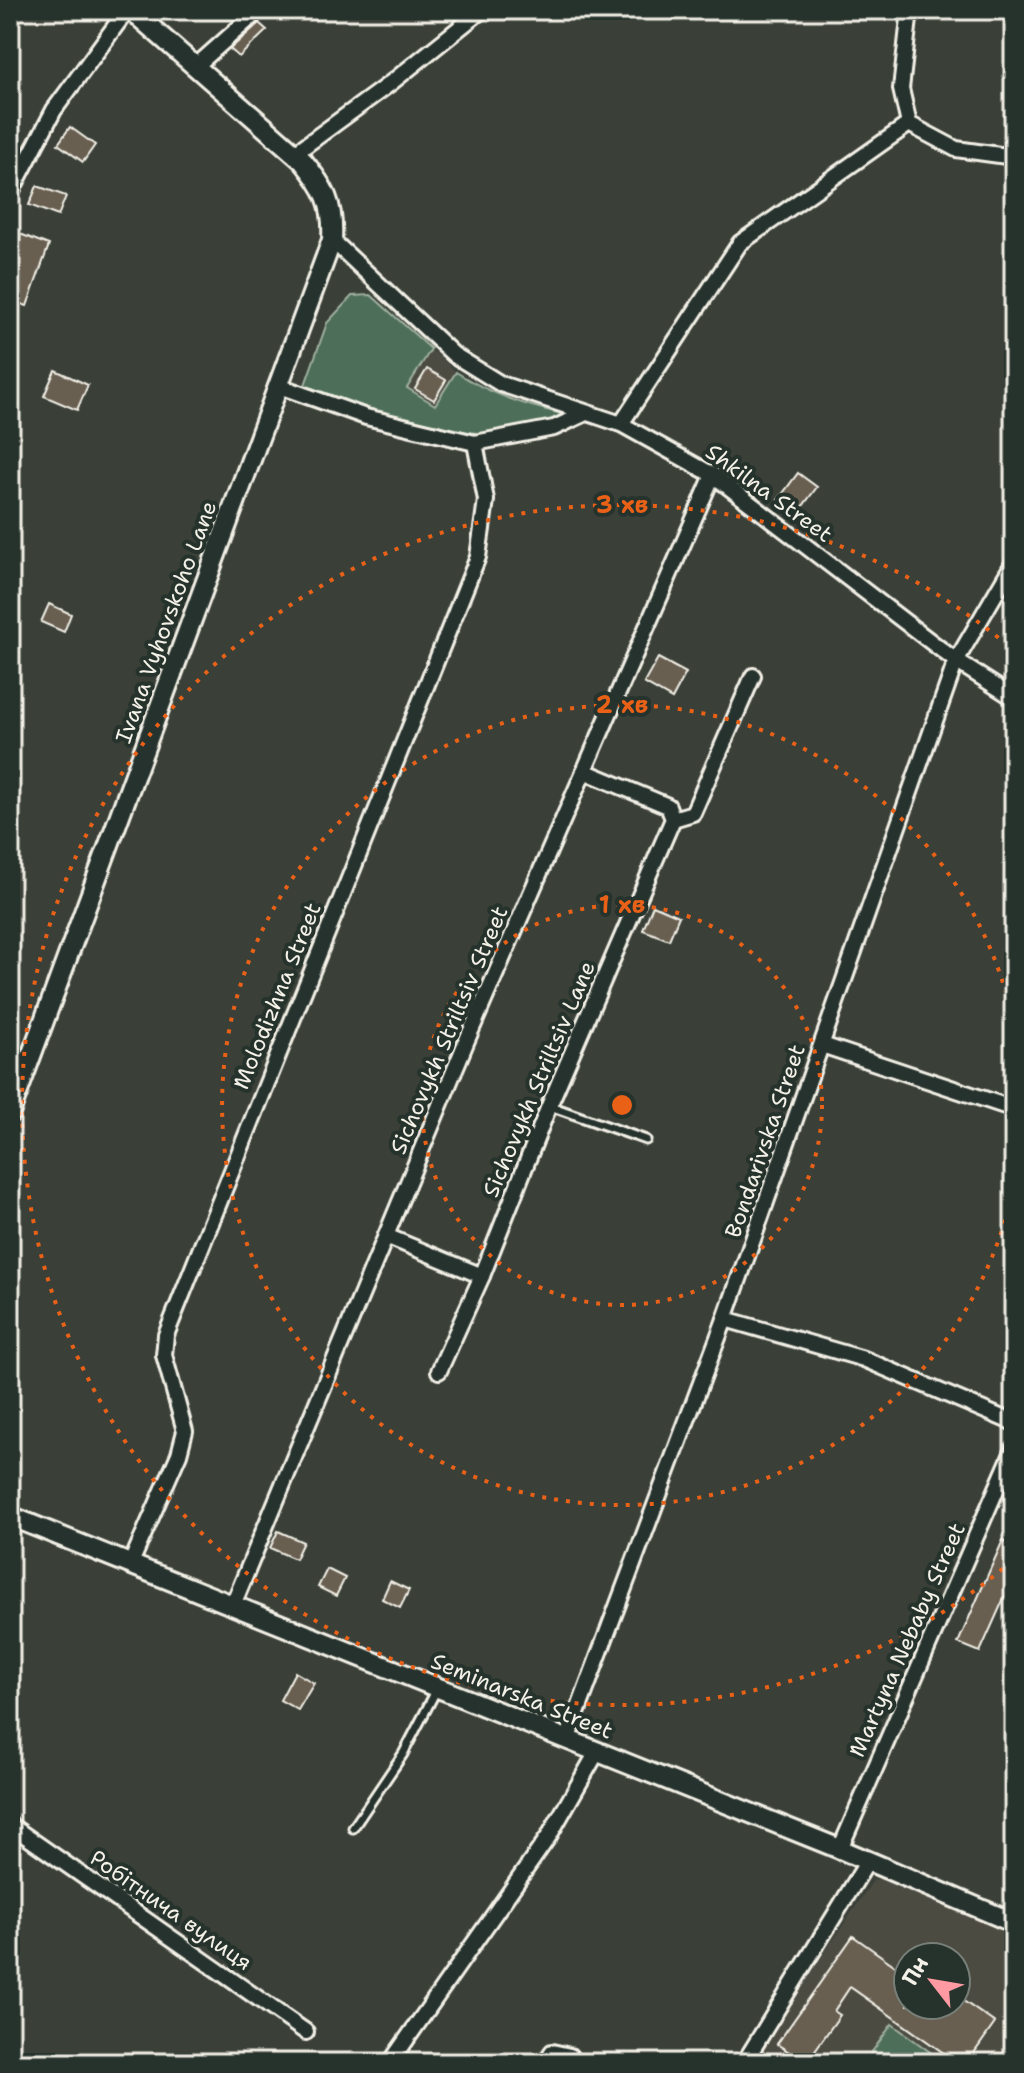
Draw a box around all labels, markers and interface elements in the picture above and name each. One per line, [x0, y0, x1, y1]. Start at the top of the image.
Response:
street label: Shkilna Street [700, 437, 838, 549]
text: 3 хв [596, 489, 648, 521]
street label: Ivana Vyhovskoho Lane [109, 497, 223, 747]
text: 2 хв [596, 689, 648, 721]
text: 1 хв [599, 889, 645, 921]
street label: Molodizhna Street [226, 898, 328, 1094]
street label: Sichovykh Striltsiv Street [384, 901, 514, 1159]
street label: Sichovykh Striltsiv Lane [476, 957, 602, 1201]
street label: Bondarivska Street [718, 1041, 812, 1241]
centre of rings [608, 1091, 636, 1119]
street label: Martyna Nebaby Street [842, 1518, 972, 1762]
street label: Seminarska Street [427, 1646, 617, 1746]
street label: Робітнича вулиця [84, 1843, 258, 1977]
north arrow [892, 1941, 972, 2021]
text: Пн [895, 1951, 935, 1991]

